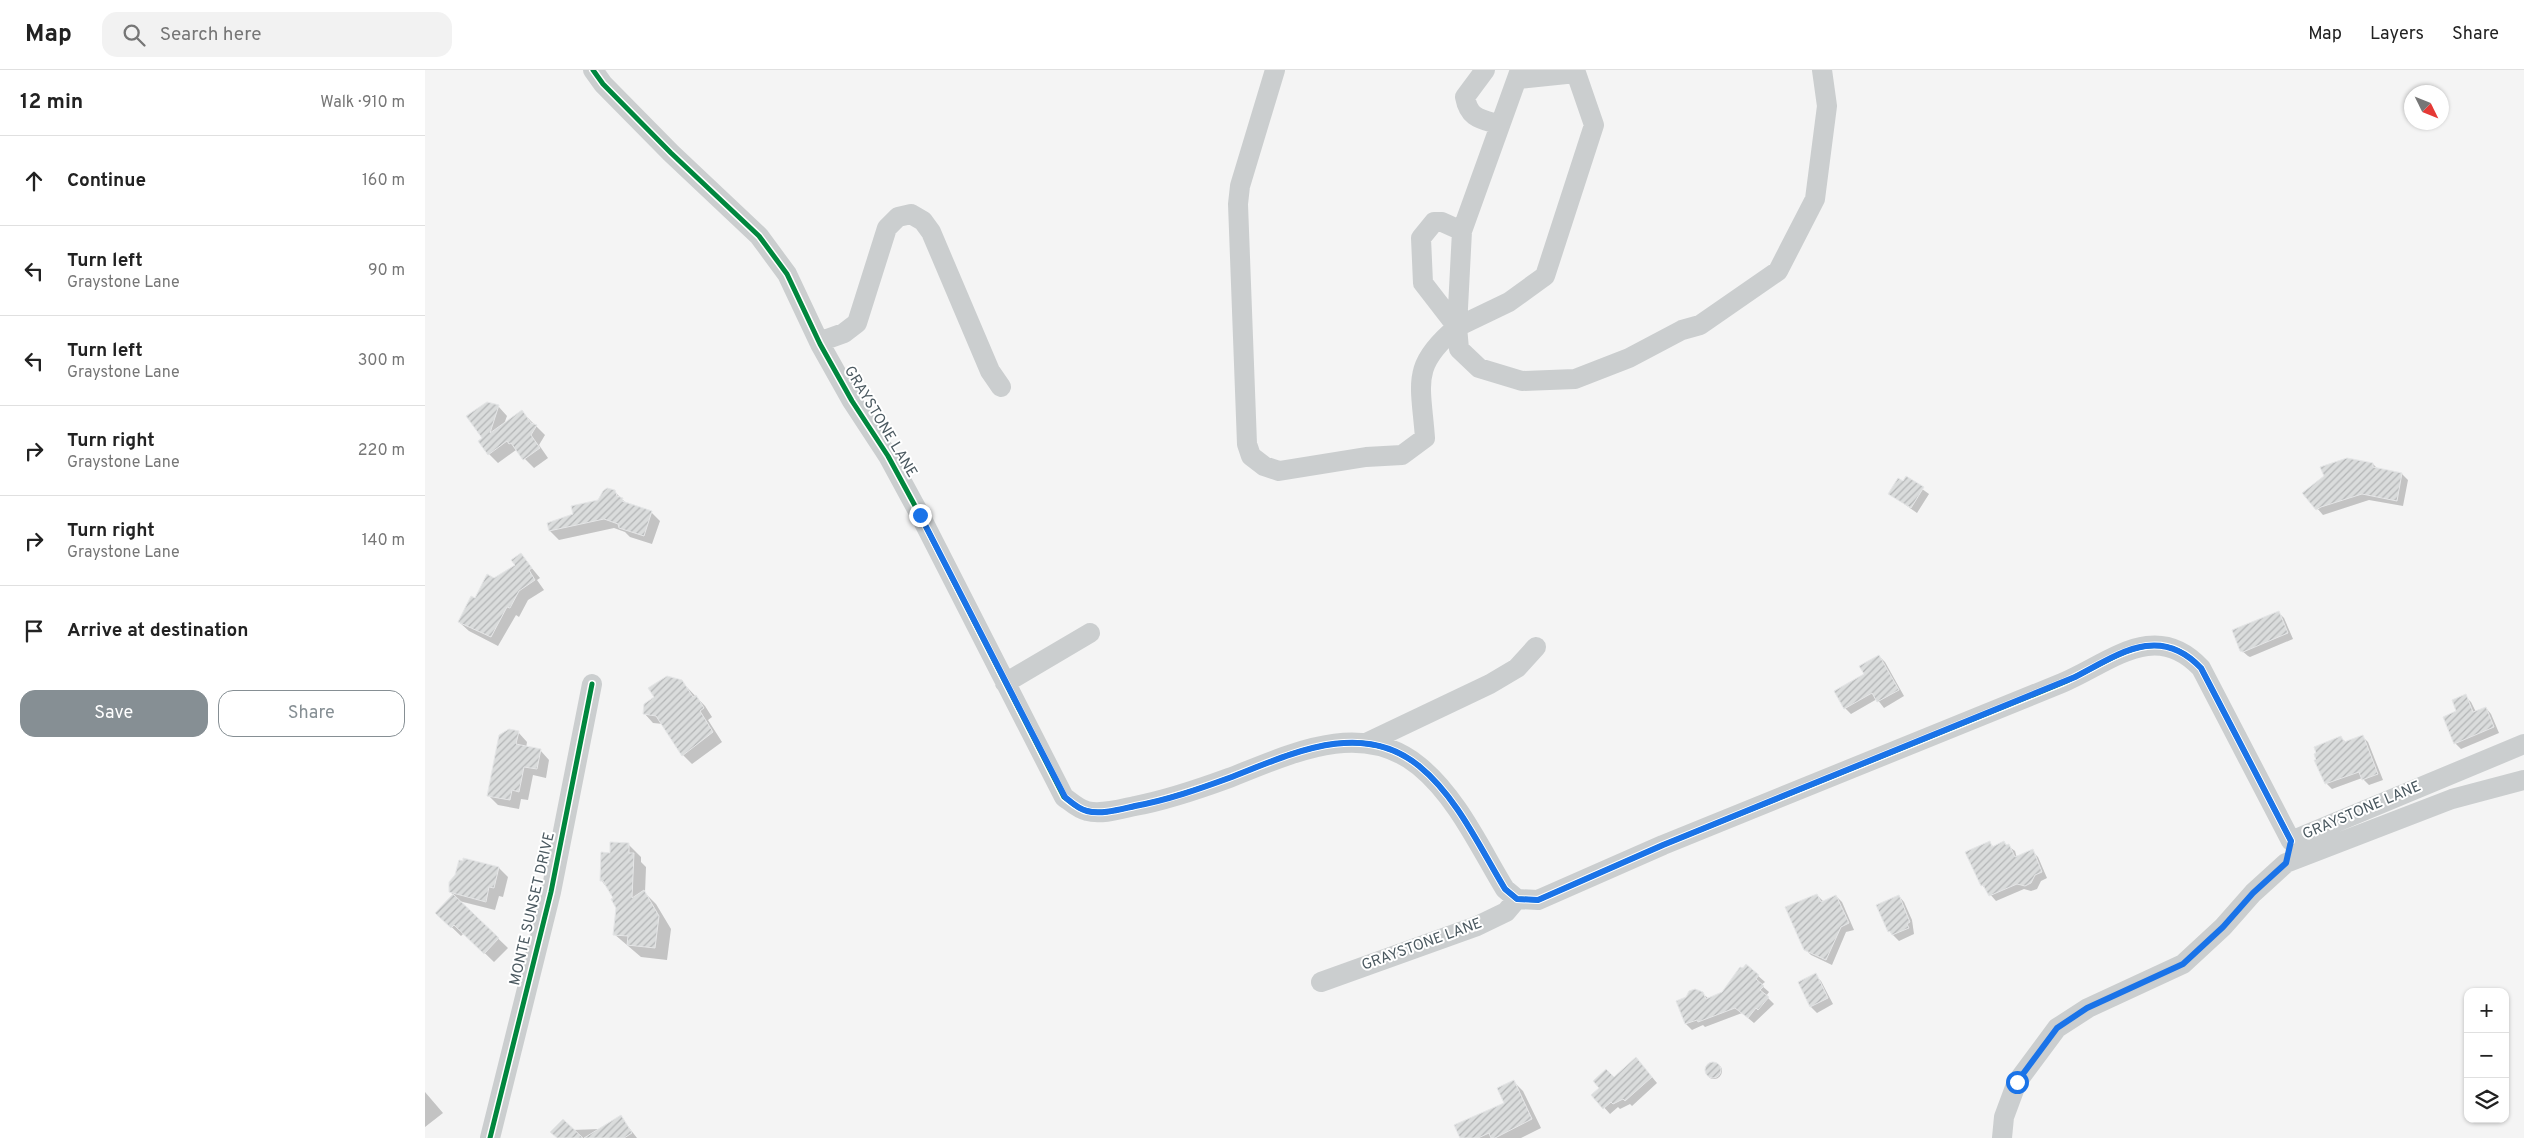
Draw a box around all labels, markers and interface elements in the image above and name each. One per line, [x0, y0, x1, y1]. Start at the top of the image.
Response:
search box [102, 12, 452, 57]
text: Map [25, 20, 72, 50]
icon: search [120, 21, 148, 49]
text: Search here [160, 23, 261, 47]
text: Map [2308, 23, 2342, 46]
text: Layers [2370, 23, 2424, 46]
text: Share [2452, 23, 2499, 46]
north arrow [2404, 85, 2449, 130]
text: 12 min [20, 89, 83, 116]
text: Walk · 910 m [320, 93, 405, 113]
icon: ahead [20, 167, 48, 195]
text: Continue [67, 169, 146, 193]
text: 160 m [362, 171, 405, 191]
text: Turn left [67, 249, 143, 273]
icon: left [20, 257, 48, 285]
text: 90 m [368, 261, 405, 281]
text: Graystone Lane [67, 273, 180, 293]
text: Turn left [67, 339, 143, 363]
icon: left [20, 347, 48, 375]
text: 300 m [358, 351, 405, 371]
text: Graystone Lane [67, 363, 180, 383]
street label: GRAYSTONE LANE [839, 363, 921, 481]
text: Turn right [67, 429, 155, 453]
icon: right [20, 437, 48, 465]
text: 220 m [358, 441, 405, 461]
text: Graystone Lane [67, 453, 180, 473]
route end [909, 504, 932, 527]
text: Turn right [67, 519, 155, 543]
icon: right [20, 527, 48, 555]
text: 140 m [362, 531, 405, 551]
text: Graystone Lane [67, 543, 180, 563]
icon: arrive [20, 617, 48, 645]
text: Arrive at destination [67, 619, 248, 643]
button: Save [20, 690, 208, 737]
button: Share [218, 690, 405, 737]
street label: GRAYSTONE LANE [2300, 777, 2424, 845]
street label: MONTE SUNSET DRIVE [506, 830, 560, 988]
street label: GRAYSTONE LANE [1359, 914, 1485, 976]
map controls [2464, 988, 2509, 1123]
button: + [2464, 988, 2509, 1033]
button: − [2464, 1033, 2509, 1078]
route start [2006, 1071, 2029, 1094]
button: layers [2464, 1078, 2509, 1123]

